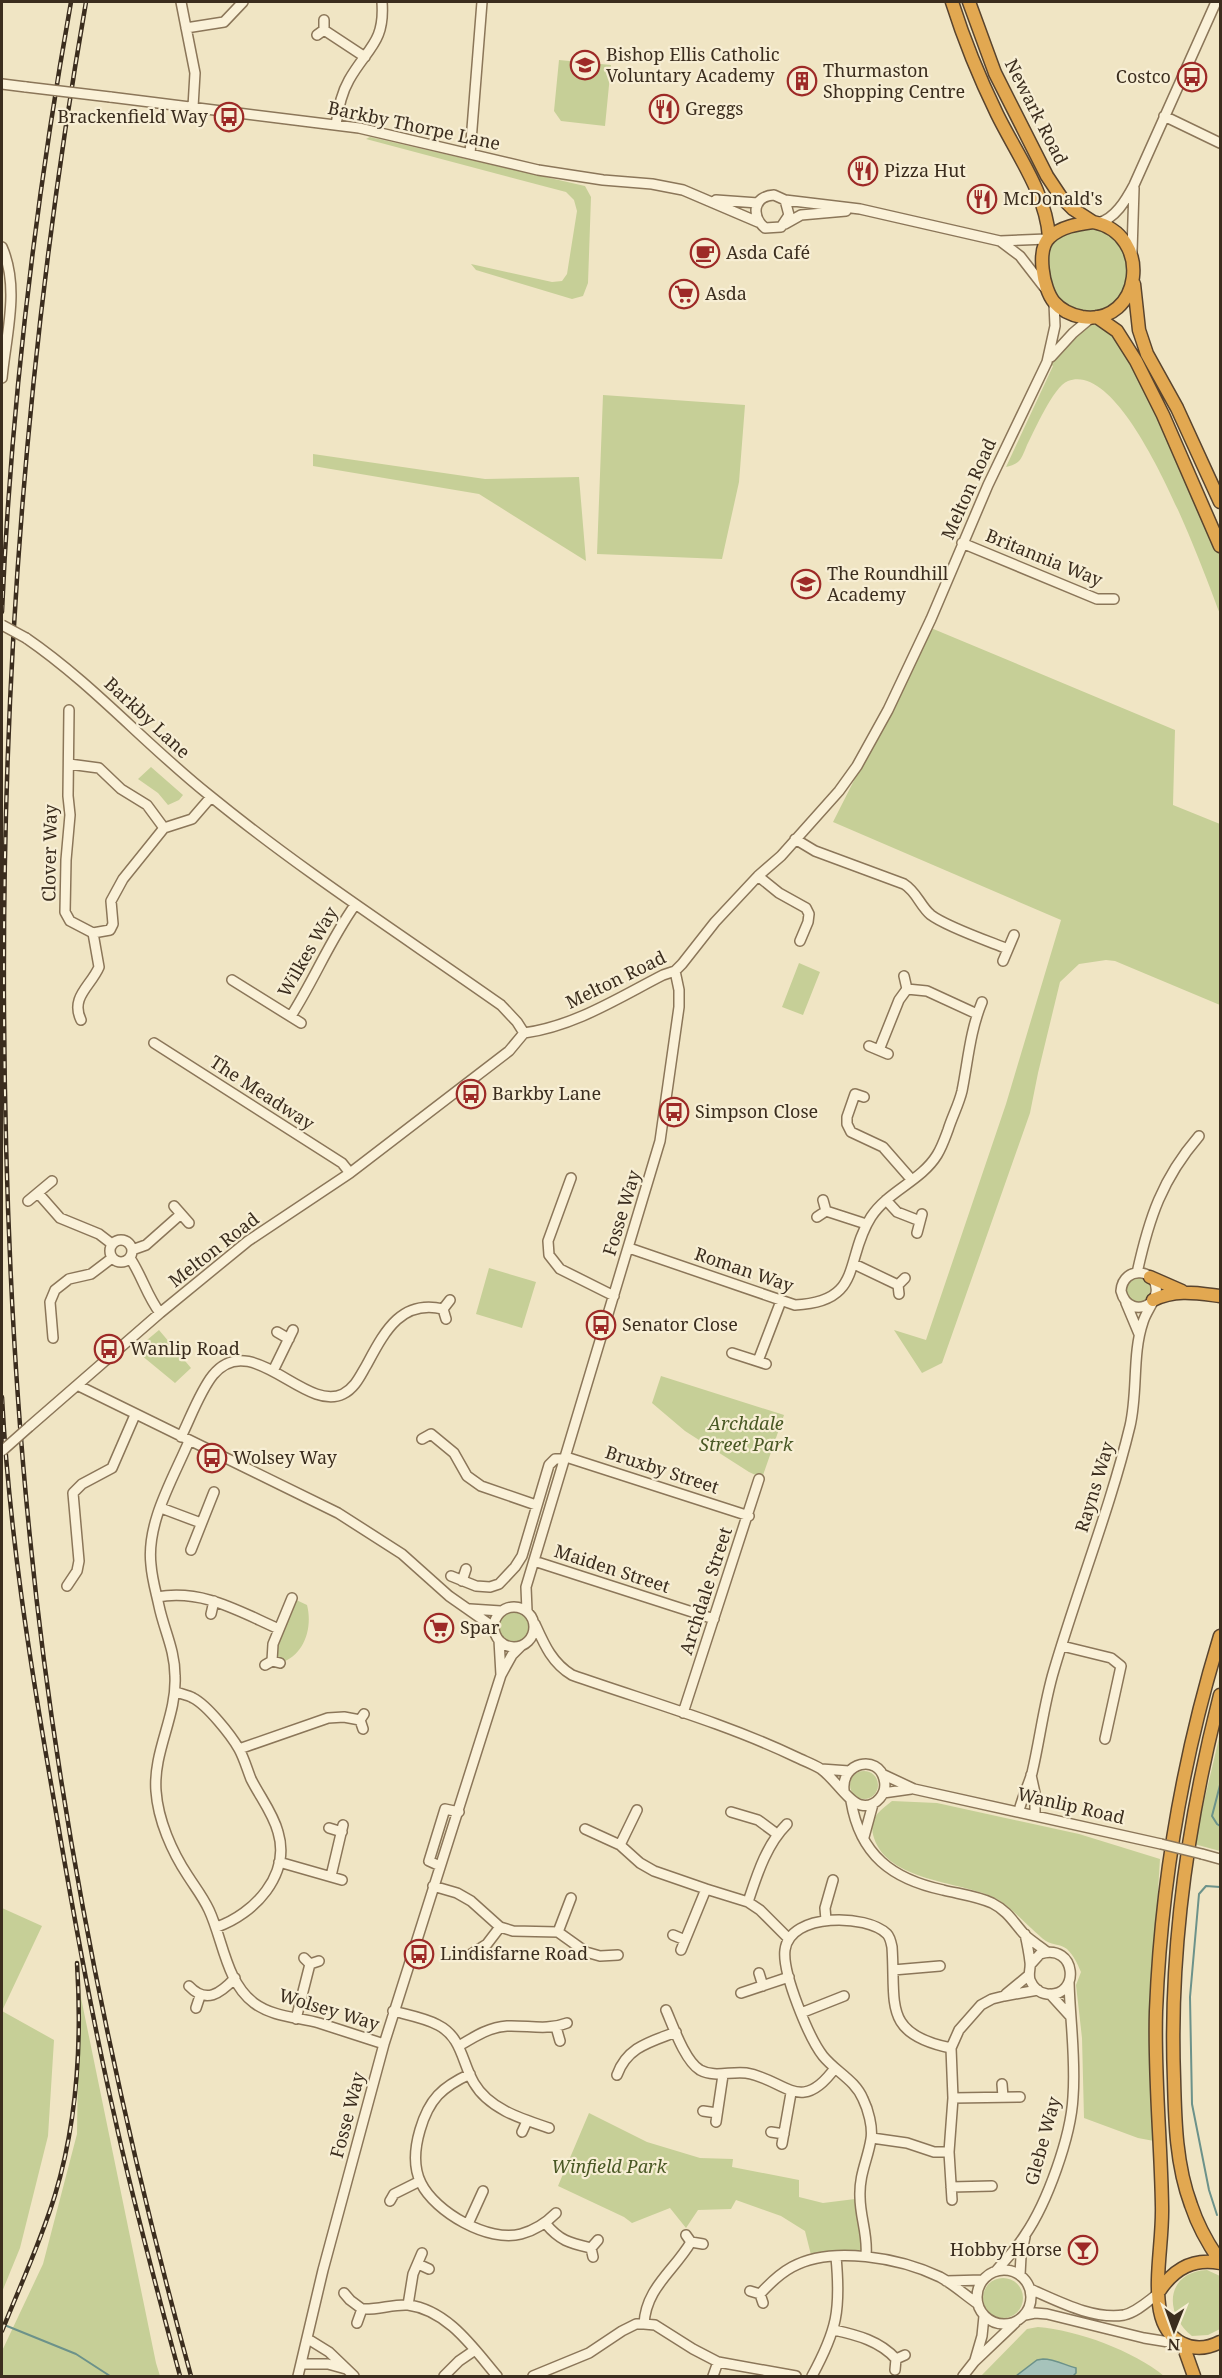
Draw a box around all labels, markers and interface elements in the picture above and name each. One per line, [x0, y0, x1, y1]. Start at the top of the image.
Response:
place label: Bishop Ellis Catholic Voluntary Academy [606, 42, 780, 87]
school or university icon: Bishop Ellis Catholic Voluntary Academy [569, 49, 601, 81]
street label: Newark Road [1000, 54, 1074, 169]
place label: Thurmaston Shopping Centre [823, 58, 965, 103]
bus stop icon: Costco [1176, 61, 1208, 93]
place label: Costco [1116, 64, 1171, 88]
building icon: Thurmaston Shopping Centre [786, 65, 818, 97]
restaurant icon: Greggs [648, 93, 680, 125]
street label: Barkby Thorpe Lane [326, 95, 503, 155]
place label: Greggs [685, 96, 743, 120]
bus stop icon: Brackenfield Way [213, 101, 245, 133]
place label: Brackenfield Way [57, 104, 209, 128]
restaurant icon: Pizza Hut [847, 155, 879, 187]
place label: Pizza Hut [884, 158, 966, 182]
restaurant icon: McDonald's [966, 183, 998, 215]
place label: McDonald's [1003, 186, 1103, 210]
cafe icon: Asda Café [689, 237, 721, 269]
place label: Asda Café [726, 240, 810, 264]
supermarket icon: Asda [668, 278, 700, 310]
place label: Asda [705, 281, 747, 305]
street label: Melton Road [935, 434, 1001, 543]
street label: Britannia Way [982, 523, 1107, 592]
place label: The Roundhill Academy [827, 561, 949, 606]
school or university icon: The Roundhill Academy [790, 568, 822, 600]
street label: Barkby Lane [100, 671, 196, 763]
street label: Clover Way [36, 803, 62, 902]
street label: Wilkes Way [272, 901, 343, 1001]
street label: Melton Road [562, 945, 670, 1014]
street label: The Meadway [206, 1049, 320, 1135]
bus stop icon: Barkby Lane [455, 1078, 487, 1110]
place label: Barkby Lane [492, 1081, 601, 1105]
bus stop icon: Simpson Close [658, 1096, 690, 1128]
place label: Simpson Close [695, 1099, 818, 1123]
street label: Fosse Way [597, 1166, 646, 1258]
street label: Melton Road [163, 1206, 264, 1292]
street label: Roman Way [692, 1241, 798, 1297]
bus stop icon: Senator Close [585, 1309, 617, 1341]
place label: Senator Close [622, 1312, 738, 1336]
bus stop icon: Wanlip Road [93, 1333, 125, 1365]
place label: Wanlip Road [130, 1336, 240, 1360]
park label: Archdale Street Park [699, 1411, 794, 1456]
street label: Rayns Way [1069, 1438, 1119, 1535]
street label: Bruxby Street [603, 1439, 722, 1499]
bus stop icon: Wolsey Way [196, 1442, 228, 1474]
place label: Wolsey Way [233, 1445, 338, 1469]
street label: Archdale Street [673, 1524, 737, 1658]
street label: Maiden Street [552, 1538, 673, 1598]
supermarket icon: Spar [423, 1612, 455, 1644]
place label: Spar [460, 1615, 500, 1639]
street label: Wanlip Road [1015, 1781, 1127, 1829]
bus stop icon: Lindisfarne Road [403, 1938, 435, 1970]
place label: Lindisfarne Road [440, 1941, 588, 1965]
street label: Wolsey Way [276, 1982, 383, 2036]
street label: Fosse Way [324, 2068, 370, 2161]
street label: Glebe Way [1019, 2093, 1066, 2188]
park label: Winfield Park [551, 2154, 667, 2178]
bar icon: Hobby Horse [1067, 2234, 1099, 2266]
place label: Hobby Horse [950, 2237, 1062, 2261]
north arrow [1144, 2300, 1204, 2360]
text: N [1167, 2334, 1180, 2356]

